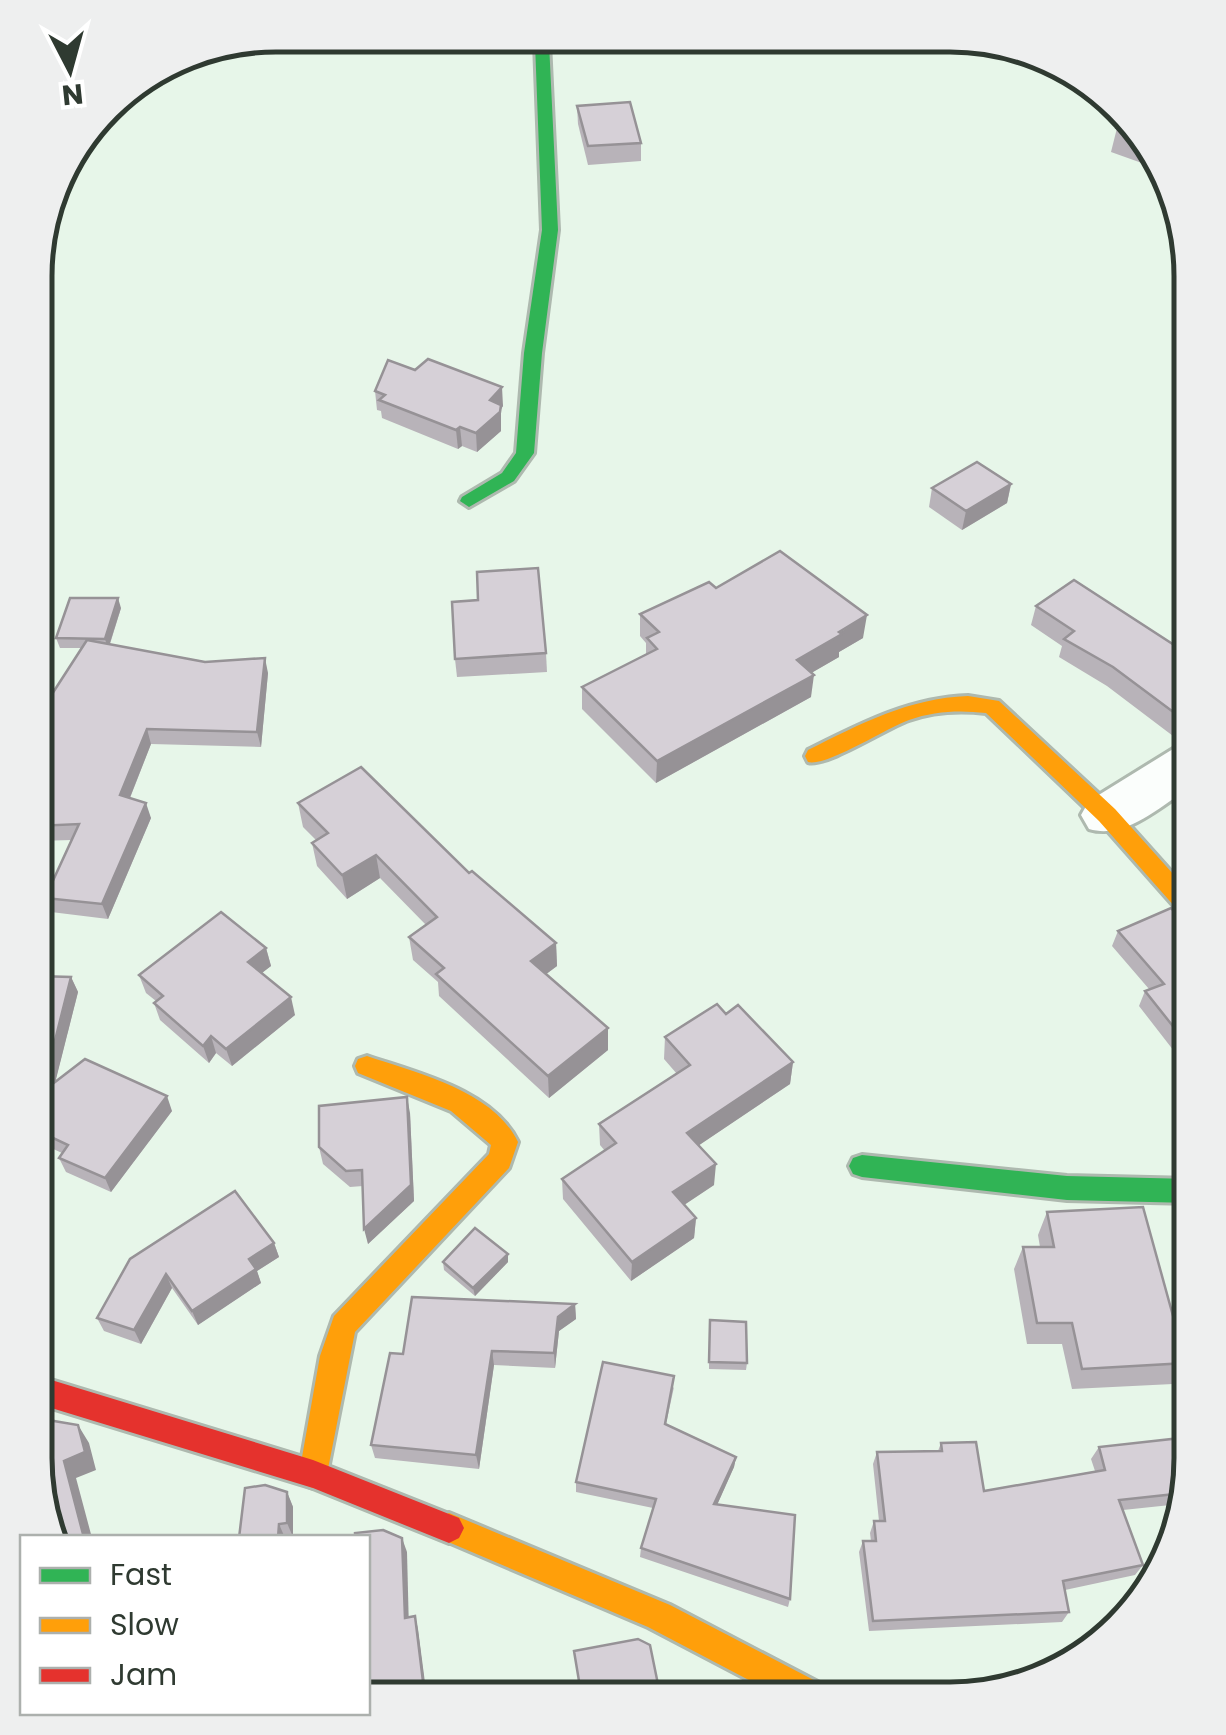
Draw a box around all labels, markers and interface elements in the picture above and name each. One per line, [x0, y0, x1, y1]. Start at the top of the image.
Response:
north arrow [20, 20, 120, 120]
text: N [60, 74, 85, 115]
legend [20, 1535, 370, 1715]
text: Fast [110, 1553, 172, 1596]
text: Slow [110, 1603, 179, 1646]
text: Jam [110, 1653, 177, 1696]

